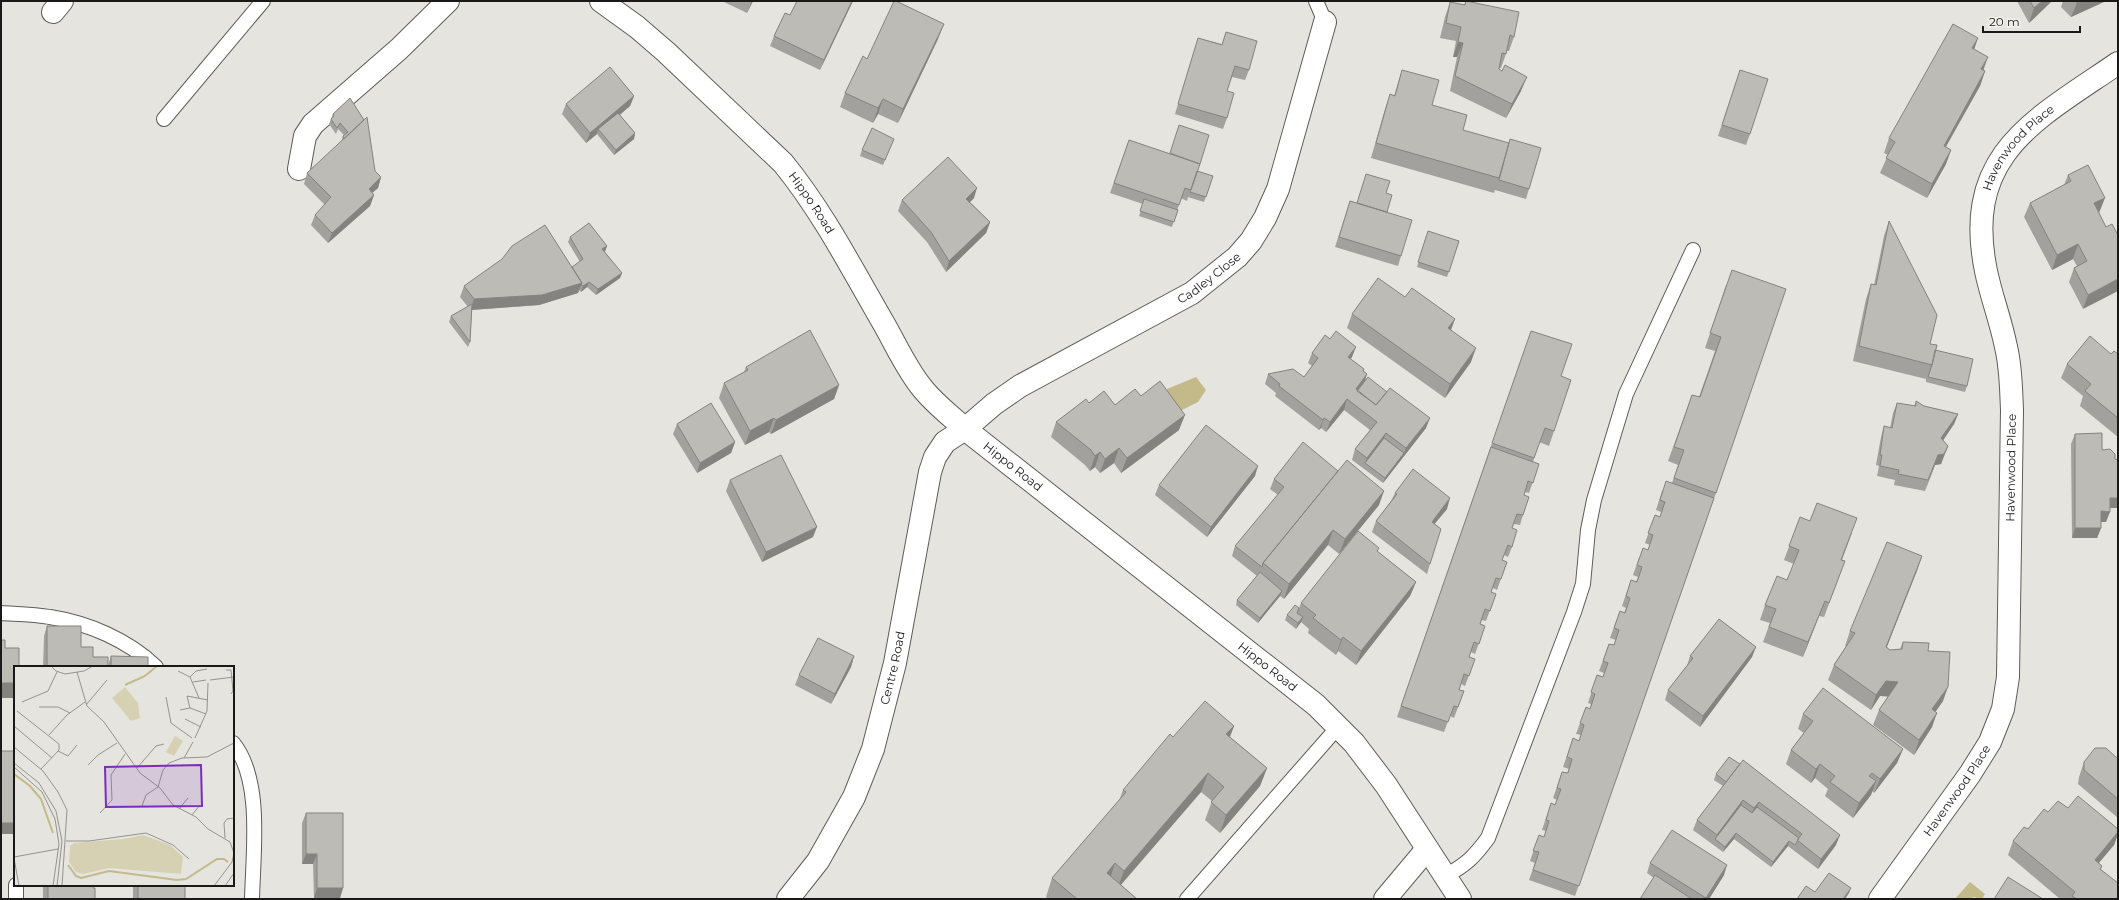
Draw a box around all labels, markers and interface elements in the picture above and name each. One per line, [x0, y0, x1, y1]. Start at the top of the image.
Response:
scale bar [1983, 8, 2080, 34]
text: 20 m [1989, 14, 2020, 29]
street label: Havenwood Place [1979, 101, 2057, 193]
street label: Hippo Road [786, 169, 838, 236]
street label: Cadley Close [1174, 249, 1244, 307]
street label: Havenwood Place [2002, 414, 2019, 522]
street label: Hippo Road [980, 438, 1046, 494]
street label: Centre Road [877, 630, 908, 706]
street label: Hippo Road [1235, 638, 1300, 694]
inset map [14, 666, 234, 886]
street label: Havenwood Place [1920, 742, 1993, 839]

